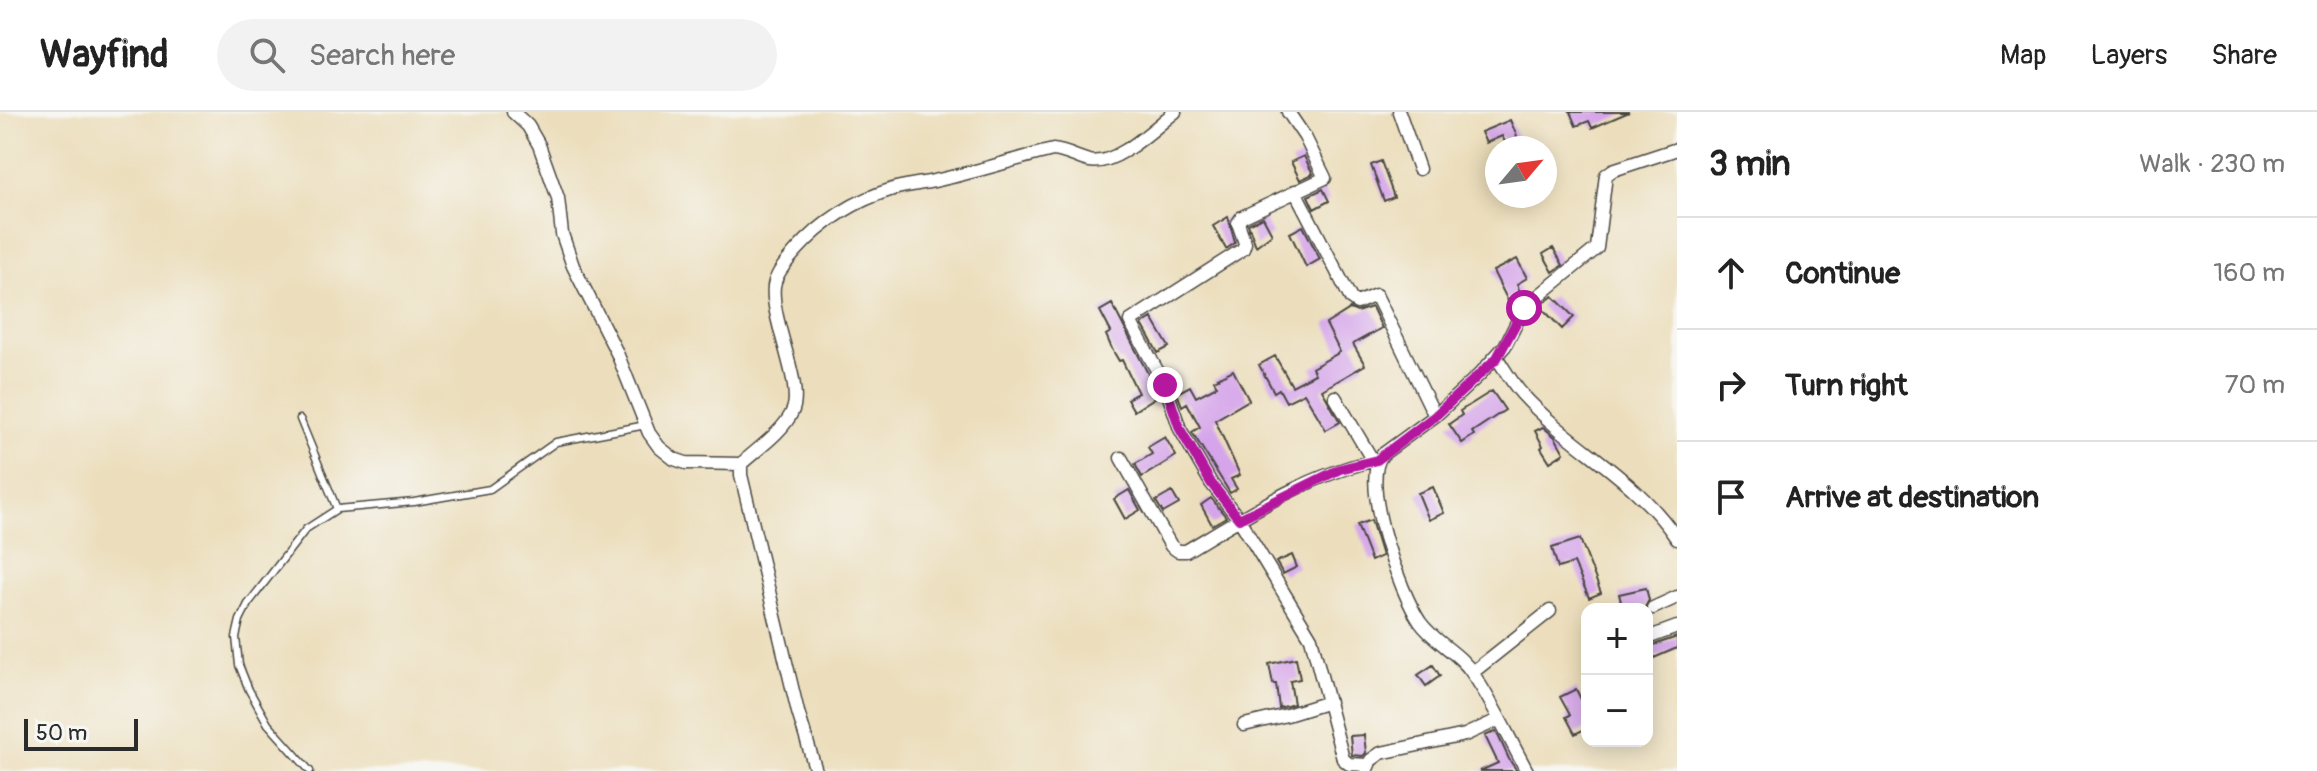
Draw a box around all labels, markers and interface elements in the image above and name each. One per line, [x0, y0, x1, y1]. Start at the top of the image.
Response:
search box [217, 19, 777, 91]
text: Wayfind [40, 31, 169, 79]
icon: search [245, 33, 289, 77]
text: Search here [309, 37, 455, 74]
text: Map [2000, 38, 2046, 73]
text: Layers [2090, 38, 2167, 73]
text: Share [2211, 38, 2277, 73]
north arrow [1485, 136, 1557, 208]
text: 3 min [1709, 143, 1791, 186]
text: Walk · 230 m [2139, 148, 2285, 180]
icon: ahead [1709, 251, 1753, 295]
text: Continue [1785, 255, 1900, 292]
text: 160 m [2213, 257, 2285, 289]
route start [1506, 290, 1542, 326]
icon: right [1709, 363, 1753, 407]
route end [1147, 367, 1183, 403]
text: Turn right [1785, 367, 1908, 404]
text: 70 m [2225, 369, 2285, 401]
icon: arrive [1709, 475, 1753, 519]
text: Arrive at destination [1785, 479, 2039, 516]
map controls [1581, 603, 1653, 747]
button: + [1581, 603, 1653, 675]
button: − [1581, 675, 1653, 747]
scale bar [24, 715, 138, 751]
text: 50 m [36, 719, 87, 747]

